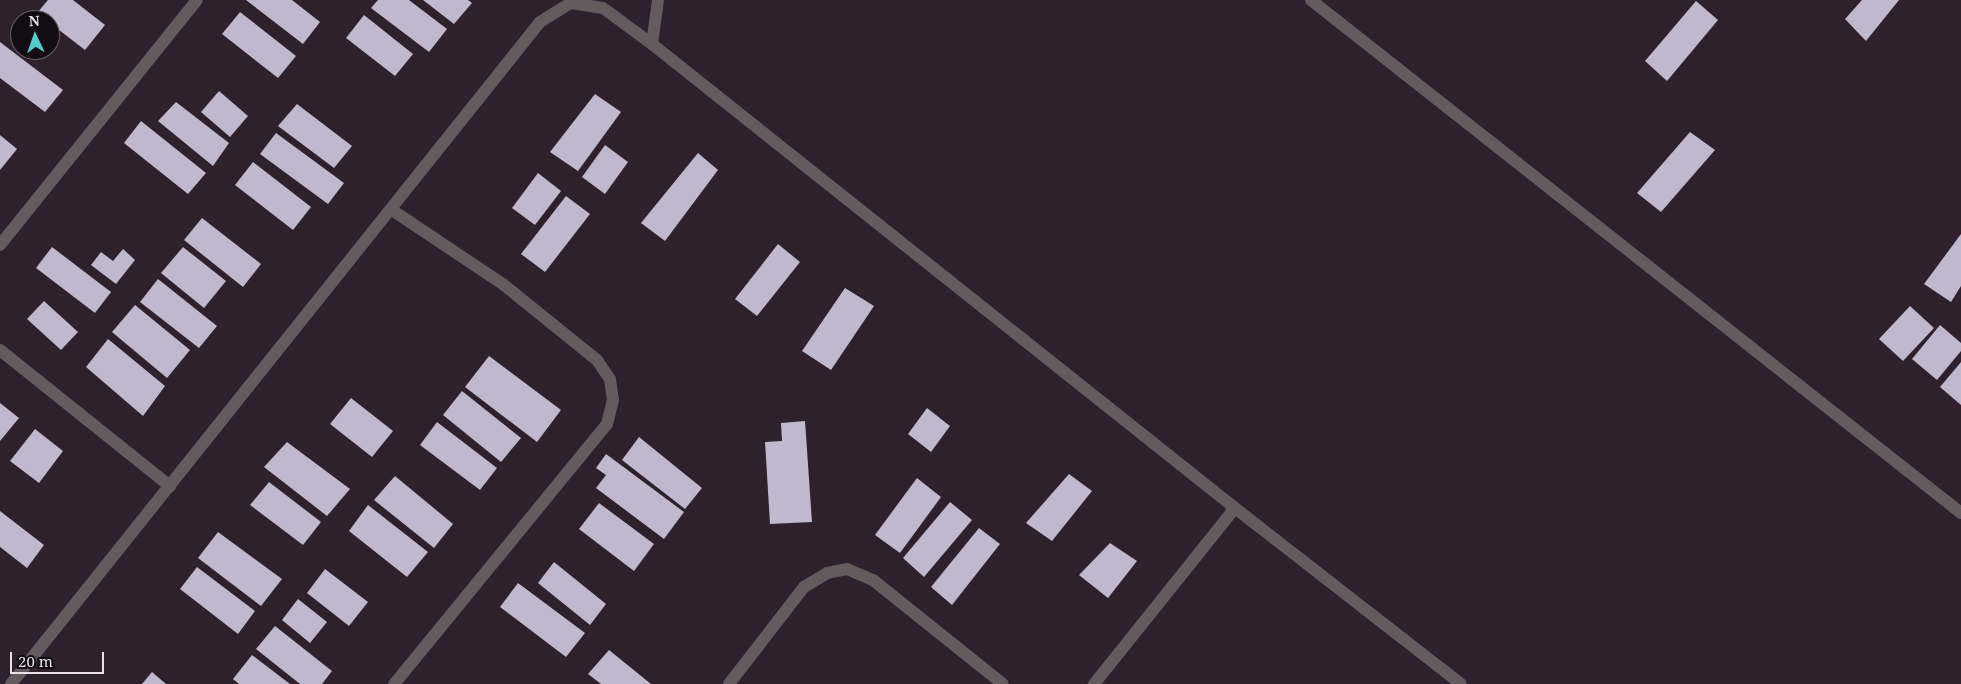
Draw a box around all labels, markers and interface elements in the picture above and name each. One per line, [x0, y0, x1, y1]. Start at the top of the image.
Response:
north arrow [10, 10, 60, 60]
text: N [28, 11, 40, 30]
scale bar [12, 642, 106, 674]
text: 20 m [18, 651, 53, 671]

